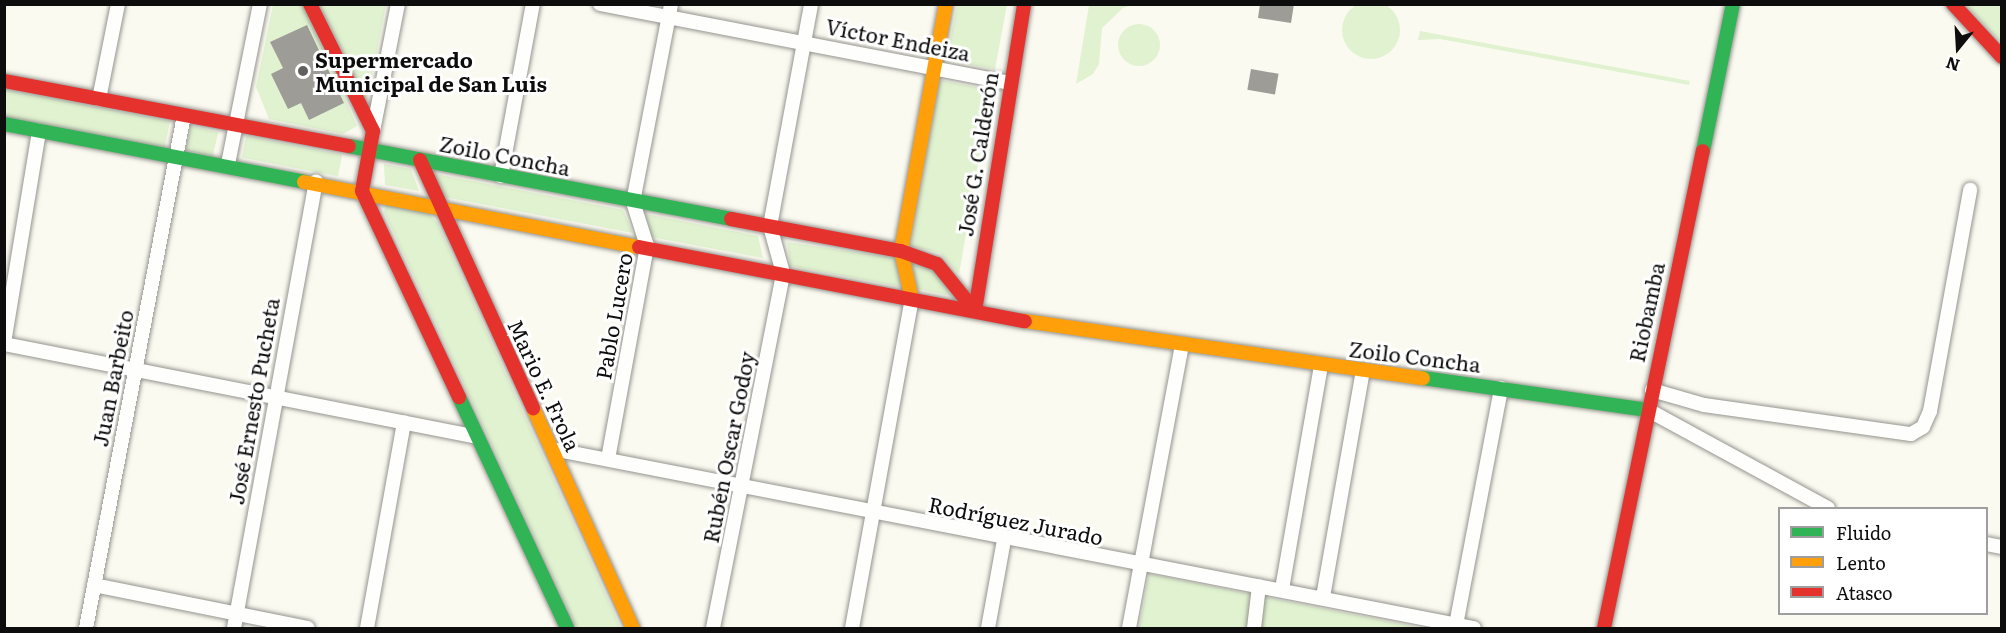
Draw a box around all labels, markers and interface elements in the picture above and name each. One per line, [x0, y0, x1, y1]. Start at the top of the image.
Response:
street label: Víctor Endeiza [824, 13, 972, 65]
north arrow [1928, 18, 1988, 78]
place label: Supermercado Municipal de San Luis [315, 46, 547, 96]
text: N [1942, 52, 1963, 79]
marker: Supermercado Municipal de San Luis [296, 64, 310, 78]
street label: José G. Calderón [952, 70, 1002, 238]
street label: Zoilo Concha [438, 130, 572, 180]
street label: Pablo Lucero [589, 251, 637, 381]
street label: Riobamba [1623, 260, 1669, 364]
street label: José Ernesto Pucheta [222, 296, 284, 506]
street label: Juan Barbeito [86, 307, 138, 449]
street label: Mario E. Frola [504, 315, 586, 455]
street label: Zoilo Concha [1348, 335, 1482, 377]
street label: Rubén Oscar Godoy [697, 349, 759, 545]
street label: Rodríguez Jurado [927, 491, 1105, 549]
legend [1778, 507, 1988, 615]
text: Fluido [1836, 519, 1891, 546]
text: Lento [1836, 549, 1886, 576]
text: Atasco [1836, 579, 1893, 606]

